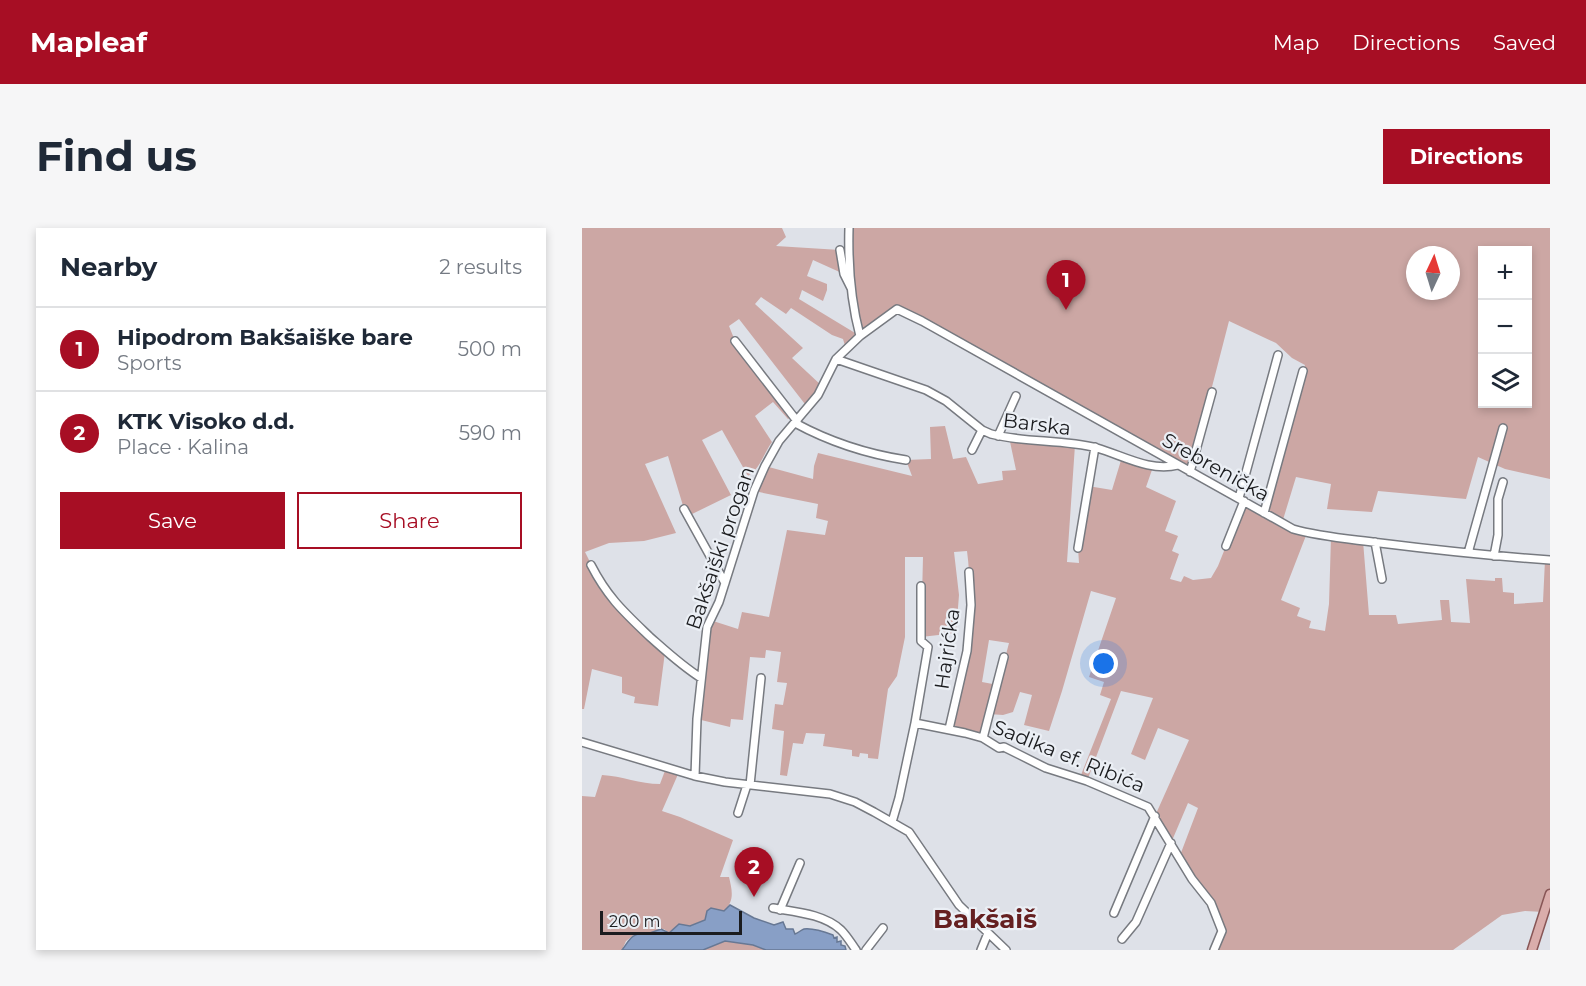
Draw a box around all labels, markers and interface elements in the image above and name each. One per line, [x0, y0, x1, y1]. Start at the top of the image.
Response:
text: Mapleaf [30, 25, 147, 59]
text: Map [1273, 30, 1319, 55]
text: Directions [1352, 30, 1460, 55]
text: Saved [1493, 30, 1556, 55]
button: Directions [1383, 129, 1550, 184]
text: Find us [36, 130, 197, 182]
north arrow [1406, 246, 1460, 300]
map controls [1478, 246, 1532, 408]
button: + [1478, 246, 1532, 300]
text: Nearby [60, 251, 157, 283]
text: 2 results [439, 255, 522, 279]
pin: 1 [1046, 260, 1086, 310]
button: − [1478, 300, 1532, 354]
text: Hipodrom Bakšaiške bare [117, 324, 413, 351]
text: 1 [76, 337, 83, 361]
text: 500 m [458, 337, 522, 361]
text: Sports [117, 351, 182, 375]
button: layers [1478, 354, 1532, 408]
text: KTK Visoko d.d. [117, 408, 294, 435]
street label: Barska [1002, 408, 1072, 440]
text: 2 [74, 421, 85, 445]
text: 590 m [459, 421, 522, 445]
street label: Srebrenička [1158, 428, 1274, 506]
text: Place · Kalina [117, 435, 249, 459]
street label: Bakšaiški progan [681, 463, 759, 633]
button: Save [60, 492, 285, 549]
button: Share [297, 492, 522, 549]
street label: Hajrićka [929, 607, 965, 691]
your location [1089, 649, 1118, 678]
street label: Sadika ef. Ribića [989, 715, 1149, 797]
pin: 2 [734, 848, 774, 897]
district label: Bakšaiš [933, 903, 1037, 935]
scale bar [600, 908, 742, 936]
text: 200 m [609, 912, 660, 931]

